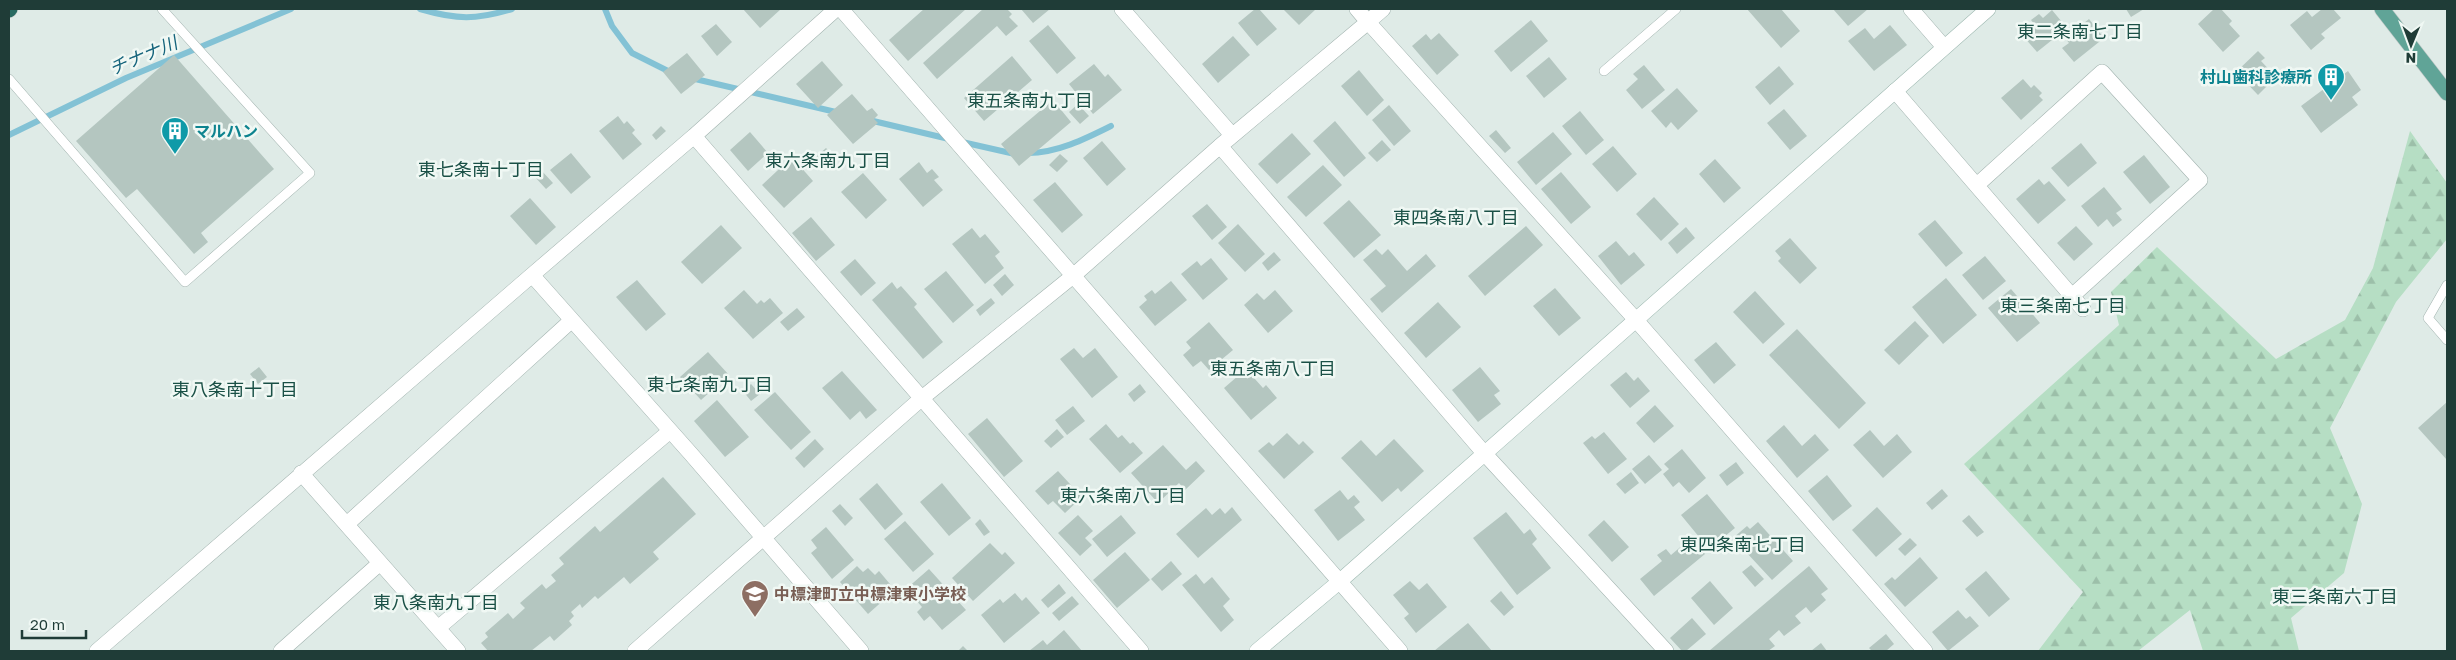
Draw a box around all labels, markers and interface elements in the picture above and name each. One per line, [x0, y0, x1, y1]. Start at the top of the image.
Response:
district label: 東二条南七丁目 [2017, 20, 2143, 42]
north arrow [2386, 20, 2436, 70]
water label: チナナ川 [106, 30, 182, 79]
text: N [2405, 50, 2416, 67]
building icon: 村山歯科診療所 [2316, 62, 2346, 101]
place label: 村山歯科診療所 [2200, 67, 2312, 87]
district label: 東五条南九丁目 [967, 89, 1093, 111]
building icon: マルハン [160, 116, 190, 155]
place label: マルハン [194, 121, 258, 141]
district label: 東六条南九丁目 [765, 149, 891, 171]
district label: 東七条南十丁目 [418, 158, 544, 180]
district label: 東四条南八丁目 [1393, 206, 1519, 228]
district label: 東三条南七丁目 [2000, 294, 2126, 316]
district label: 東五条南八丁目 [1210, 357, 1336, 379]
district label: 東七条南九丁目 [647, 373, 773, 395]
district label: 東八条南十丁目 [172, 378, 298, 400]
district label: 東六条南八丁目 [1060, 484, 1186, 506]
district label: 東四条南七丁目 [1680, 533, 1806, 555]
school or university icon: 中標津町立中標津東小学校 [740, 579, 770, 618]
place label: 中標津町立中標津東小学校 [774, 584, 966, 604]
district label: 東三条南六丁目 [2272, 585, 2398, 607]
district label: 東八条南九丁目 [373, 591, 499, 613]
scale bar [22, 608, 86, 640]
text: 20 m [30, 615, 65, 633]

